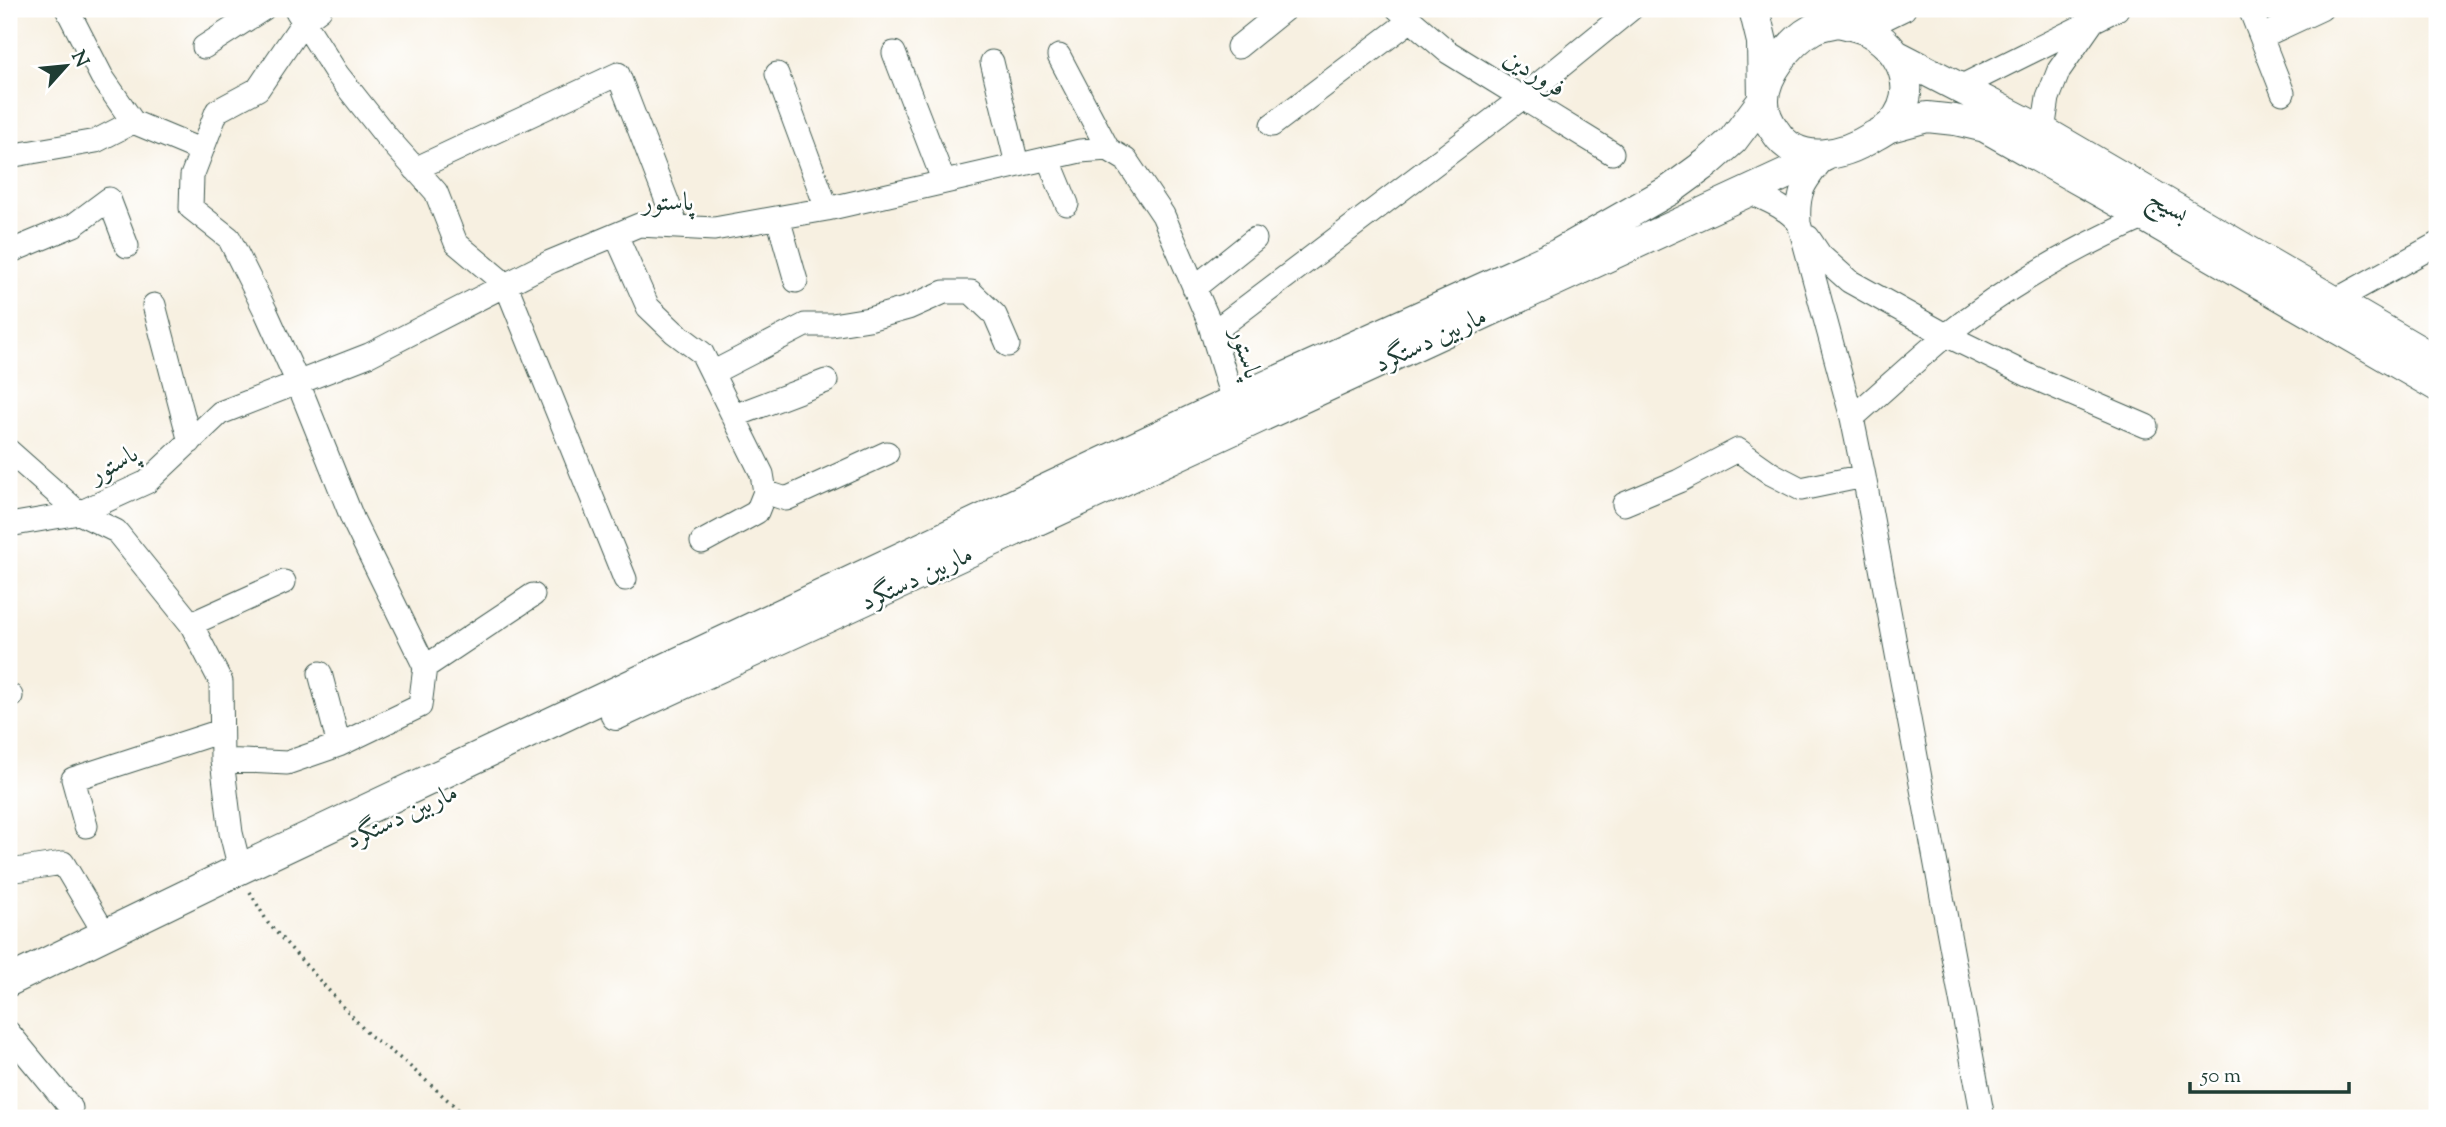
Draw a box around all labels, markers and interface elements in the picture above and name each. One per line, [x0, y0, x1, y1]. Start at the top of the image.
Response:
north arrow [32, 32, 102, 102]
street label: فروردین [1495, 41, 1572, 108]
text: N [63, 47, 94, 72]
street label: بسیج [2139, 181, 2195, 236]
street label: پاستور [639, 185, 695, 222]
street label: ماربین دستگرد [1369, 299, 1494, 384]
street label: پاستور [1219, 321, 1270, 385]
street label: پاستور [80, 436, 147, 495]
street label: ماربین دستگرد [855, 537, 980, 622]
street label: ماربین دستگرد [340, 775, 465, 860]
scale bar [2190, 1050, 2350, 1094]
text: 50 m [2200, 1062, 2241, 1092]

